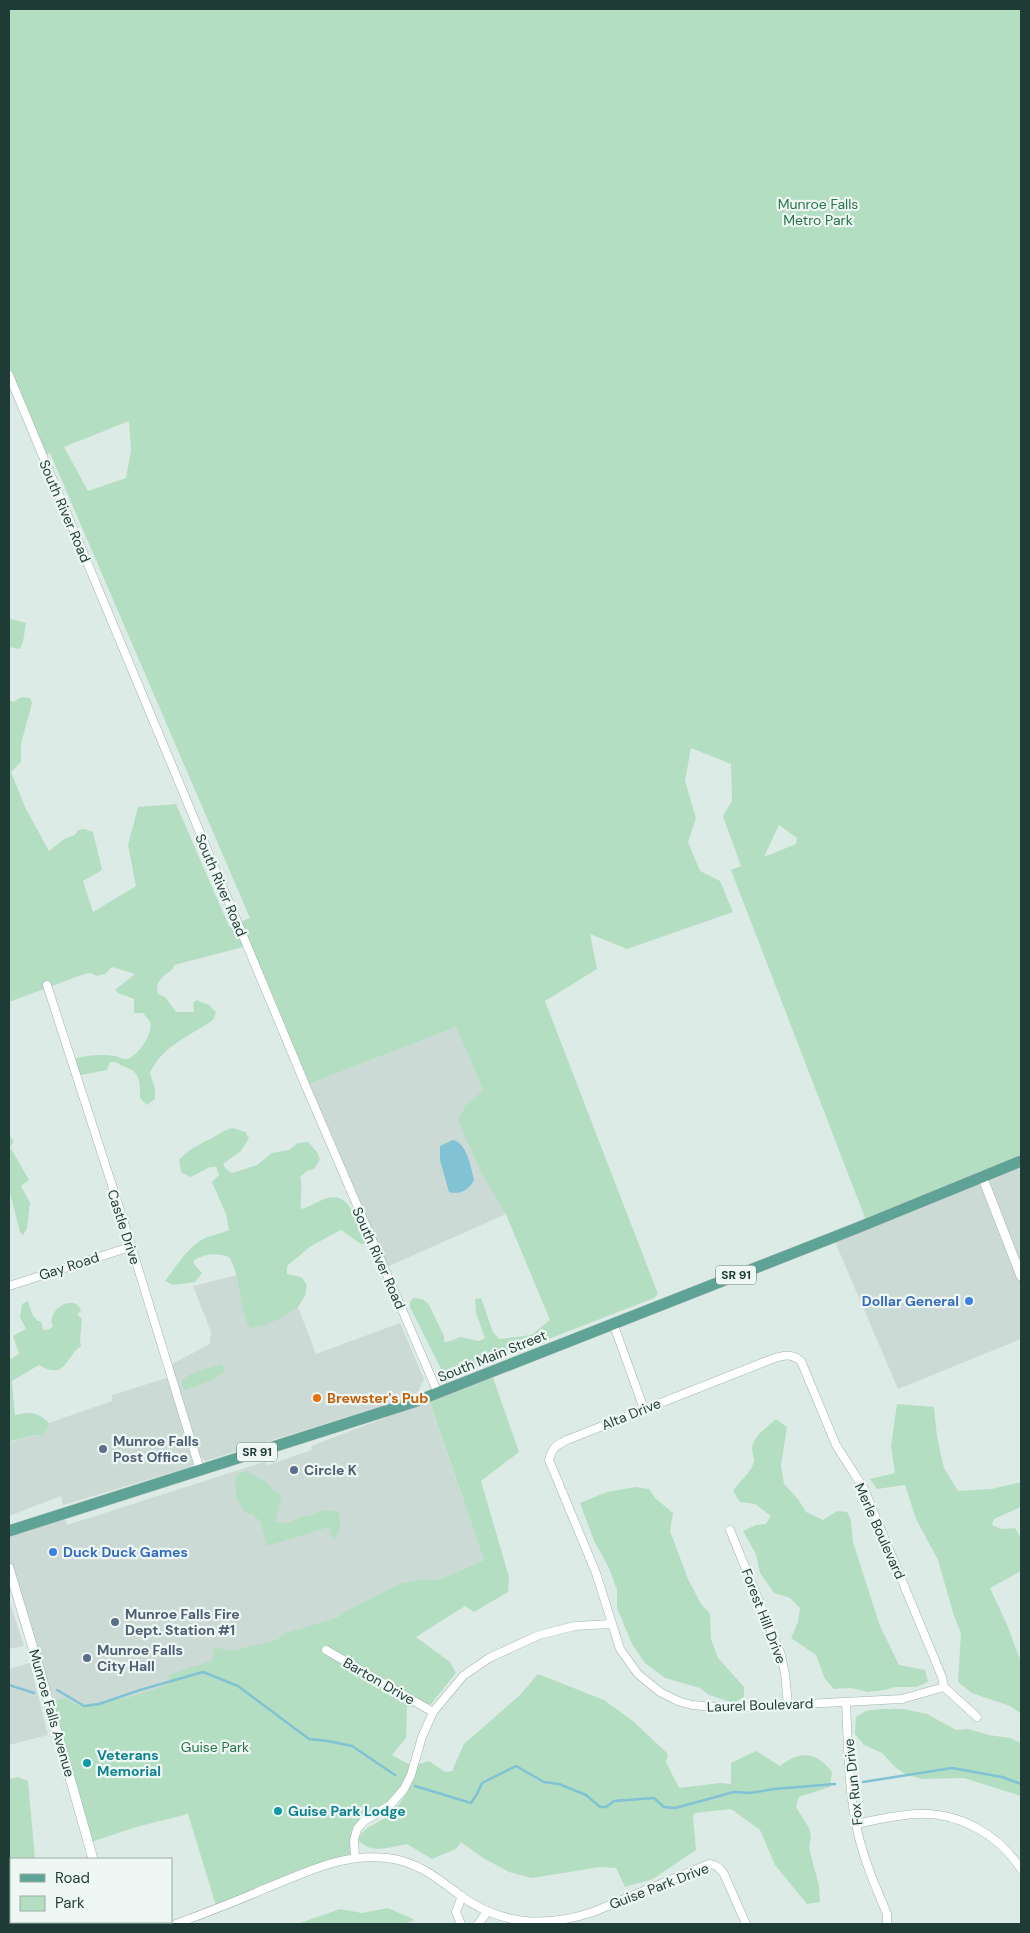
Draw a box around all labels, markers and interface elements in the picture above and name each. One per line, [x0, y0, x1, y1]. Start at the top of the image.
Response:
park label: Munroe Falls Metro Park [778, 195, 858, 229]
street label: South River Road [35, 457, 95, 565]
street label: South River Road [191, 831, 251, 939]
street label: Castle Drive [103, 1187, 145, 1267]
street label: South River Road [348, 1204, 410, 1312]
street label: Gay Road [37, 1248, 101, 1284]
road number: SR 91 [716, 1266, 756, 1284]
place label: Dollar General [862, 1292, 959, 1310]
marker: Dollar General [963, 1295, 975, 1307]
street label: South Main Street [435, 1326, 549, 1386]
place label: Brewster's Pub [327, 1389, 428, 1407]
marker: Brewster's Pub [311, 1392, 323, 1404]
street label: Alta Drive [599, 1394, 663, 1434]
place label: Munroe Falls Post Office [113, 1432, 199, 1466]
road number: SR 91 [237, 1442, 277, 1461]
marker: Munroe Falls Post Office [97, 1443, 109, 1455]
place label: Circle K [304, 1461, 357, 1479]
marker: Circle K [288, 1464, 300, 1476]
street label: Merle Boulevard [851, 1480, 909, 1582]
place label: Duck Duck Games [63, 1543, 188, 1561]
marker: Duck Duck Games [47, 1546, 59, 1558]
street label: Forest Hill Drive [738, 1566, 790, 1666]
place label: Munroe Falls Fire Dept. Station #1 [125, 1605, 240, 1639]
marker: Munroe Falls Fire Dept. Station #1 [109, 1616, 121, 1628]
place label: Munroe Falls City Hall [97, 1641, 183, 1675]
street label: Munroe Falls Avenue [25, 1647, 79, 1779]
marker: Munroe Falls City Hall [81, 1652, 93, 1664]
street label: Barton Drive [340, 1653, 418, 1709]
street label: Laurel Boulevard [706, 1694, 814, 1716]
park label: Guise Park [181, 1738, 249, 1756]
street label: Fox Run Drive [839, 1738, 867, 1826]
place label: Veterans Memorial [97, 1746, 161, 1780]
marker: Veterans Memorial [81, 1757, 93, 1769]
place label: Guise Park Lodge [288, 1802, 406, 1820]
marker: Guise Park Lodge [272, 1805, 284, 1817]
legend [10, 1858, 172, 1923]
street label: Guise Park Drive [607, 1859, 711, 1913]
text: Road [55, 1868, 90, 1888]
text: Park [55, 1893, 85, 1913]

